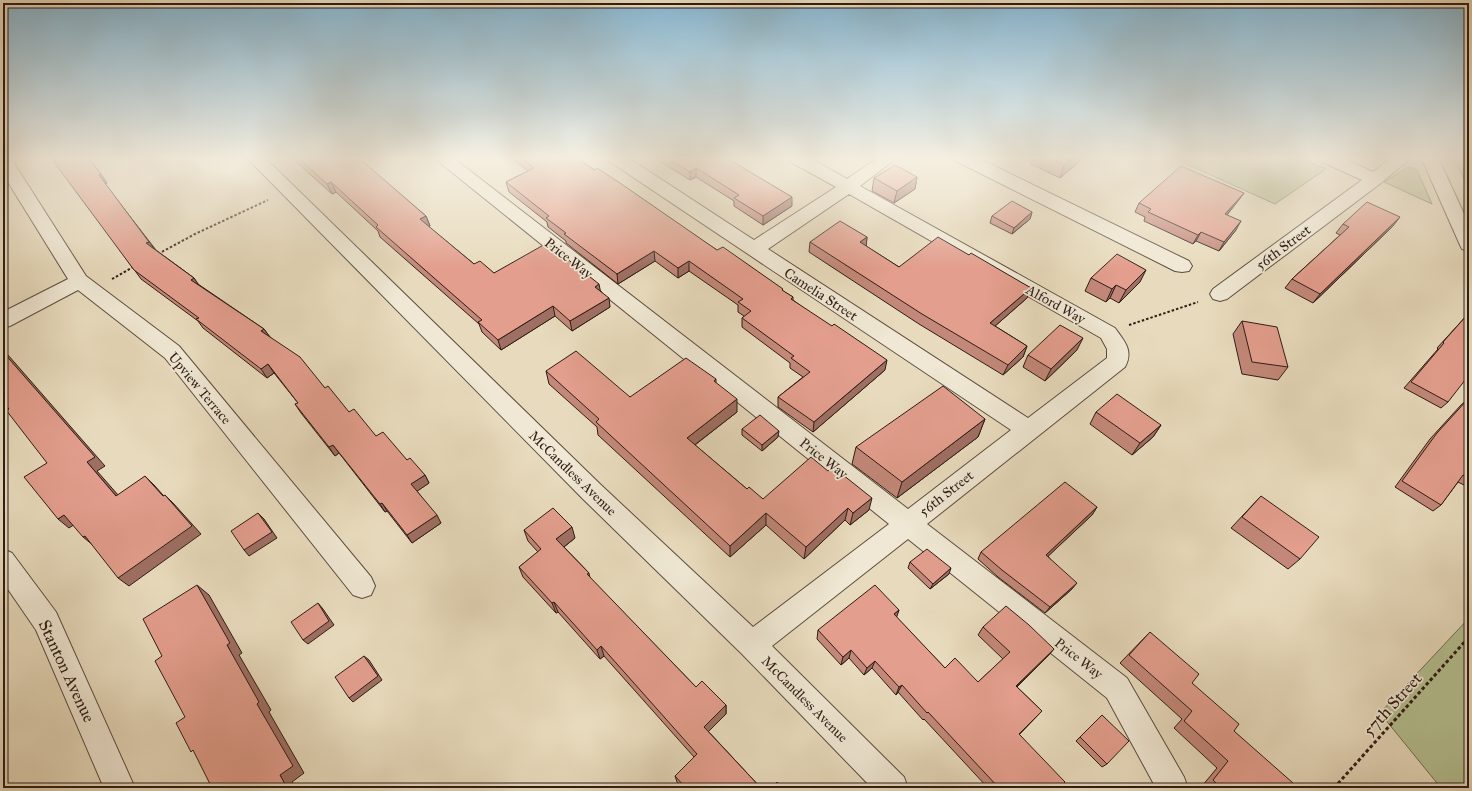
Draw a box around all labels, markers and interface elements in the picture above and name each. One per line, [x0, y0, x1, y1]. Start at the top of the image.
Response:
street label: 56th Street [1253, 221, 1314, 274]
street label: Price Way [541, 234, 597, 283]
street label: Camelia Street [781, 264, 861, 325]
street label: Alford Way [1022, 281, 1089, 328]
street label: Upview Terrace [165, 349, 235, 428]
street label: McCandless Avenue [525, 427, 620, 520]
street label: Price Way [796, 434, 852, 483]
street label: 56th Street [916, 467, 977, 520]
street label: Stanton Avenue [34, 617, 99, 726]
street label: Price Way [1051, 634, 1107, 683]
street label: McCandless Avenue [758, 653, 851, 746]
street label: 57th Street [1358, 668, 1426, 740]

